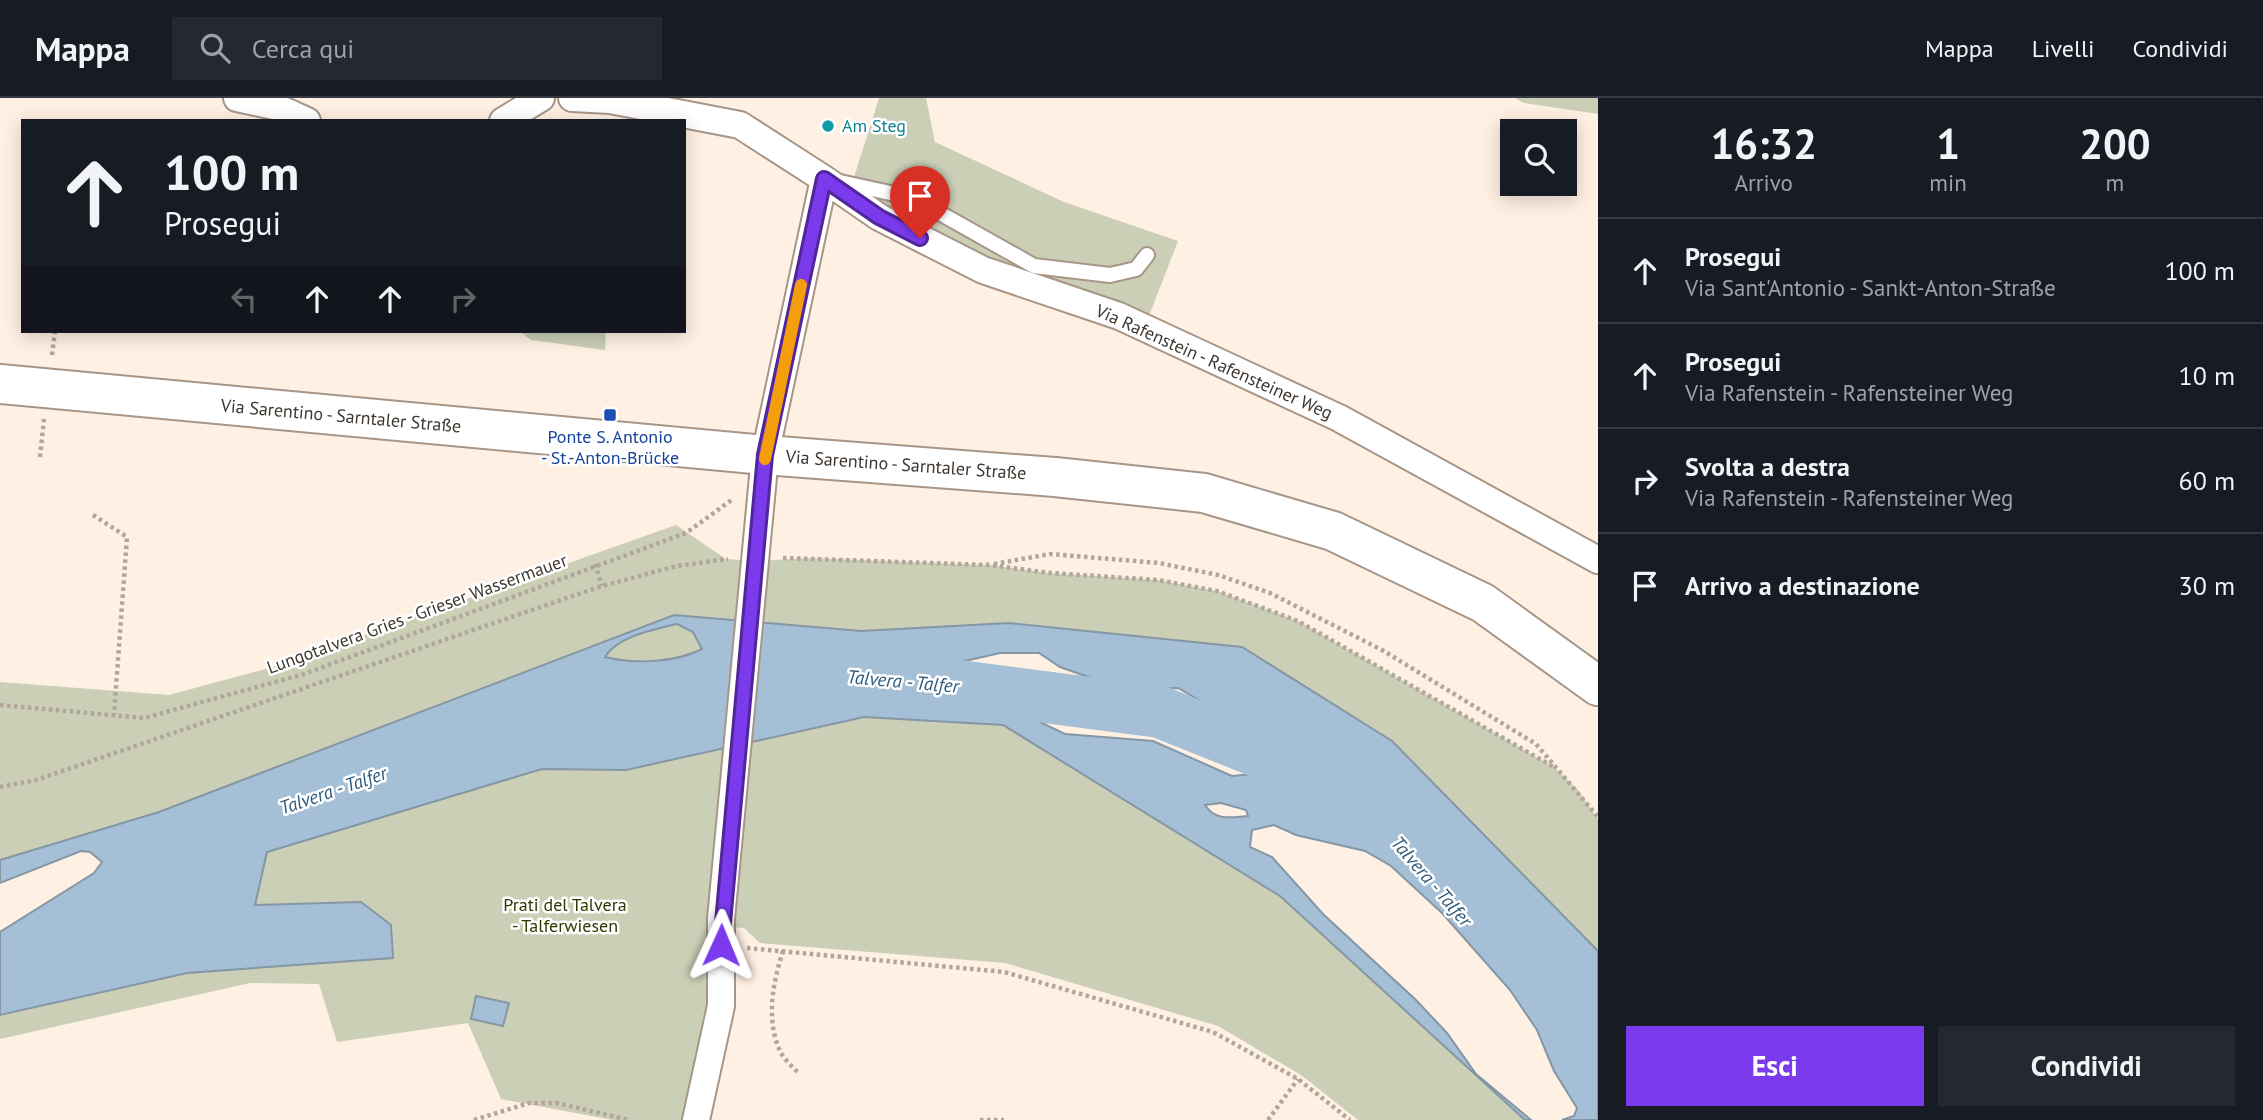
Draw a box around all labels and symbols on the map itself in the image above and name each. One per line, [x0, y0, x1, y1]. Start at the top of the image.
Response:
place label: Am Steg [842, 114, 906, 137]
marker: Am Steg [820, 118, 836, 134]
pin [890, 166, 950, 238]
street label: Via Rafenstein - Rafensteiner Weg [1091, 298, 1336, 424]
street label: Via Sarentino - Sarntaler Straße [219, 393, 462, 437]
marker: Ponte S. Antonio - St.-Anton-Brücke [602, 407, 618, 423]
place label: Ponte S. Antonio - St.-Anton-Brücke [541, 425, 679, 469]
street label: Via Sarentino - Sarntaler Straße [784, 445, 1027, 484]
street label: Lungotalvera Gries - Grieser Wassermauer [264, 548, 570, 679]
water label: Talvera - Talfer [846, 664, 962, 698]
water label: Talvera - Talfer [276, 760, 392, 820]
water label: Talvera - Talfer [1386, 831, 1479, 932]
park label: Prati del Talvera - Talferwiesen [503, 893, 627, 937]
position arrow [684, 908, 758, 982]

